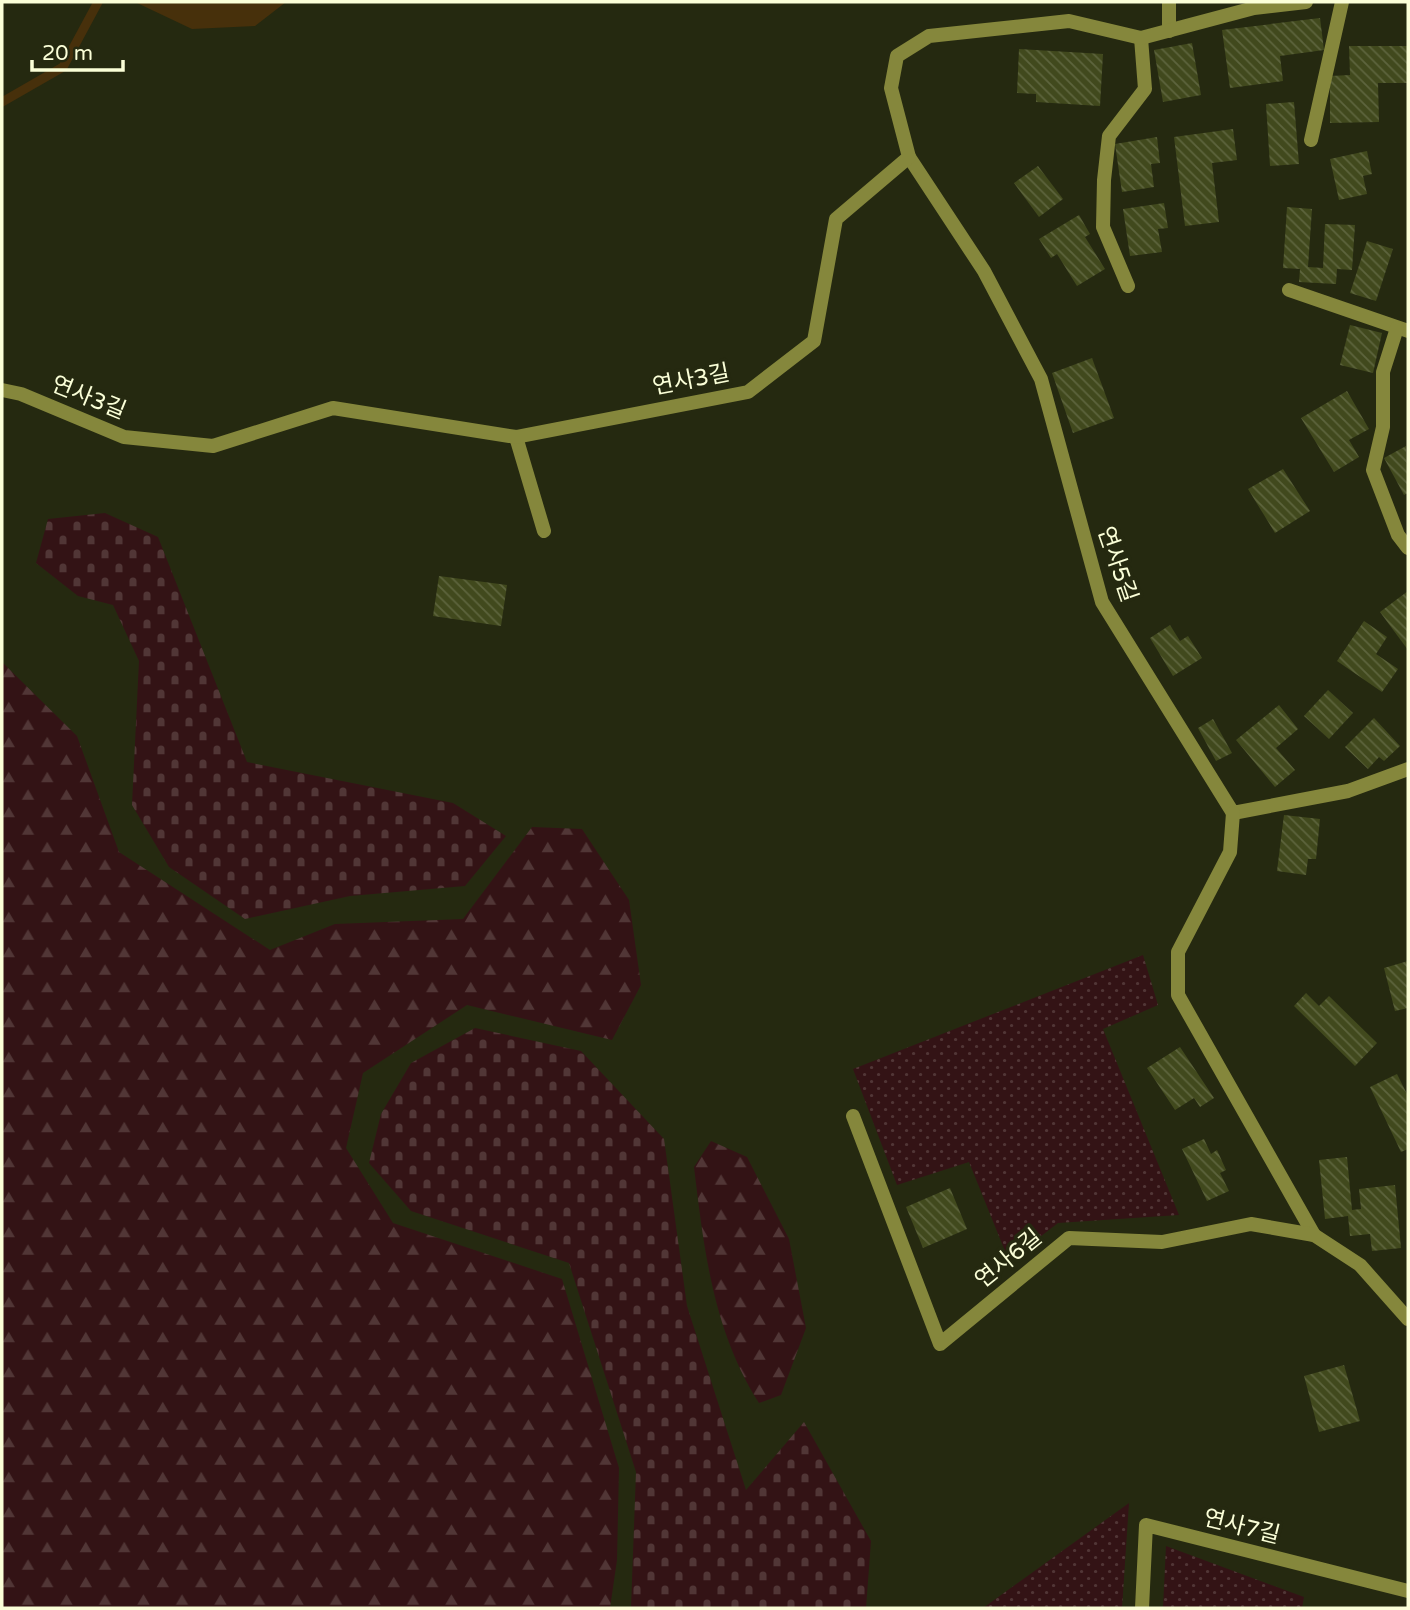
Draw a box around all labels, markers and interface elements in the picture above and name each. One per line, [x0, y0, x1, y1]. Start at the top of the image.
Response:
scale bar [32, 28, 122, 72]
text: 20 m [42, 41, 93, 66]
street label: 연사3길 [650, 359, 732, 401]
street label: 연사3길 [47, 370, 130, 426]
street label: 연사5길 [1091, 523, 1143, 606]
street label: 연사6길 [970, 1223, 1048, 1294]
street label: 연사7길 [1201, 1504, 1283, 1550]

